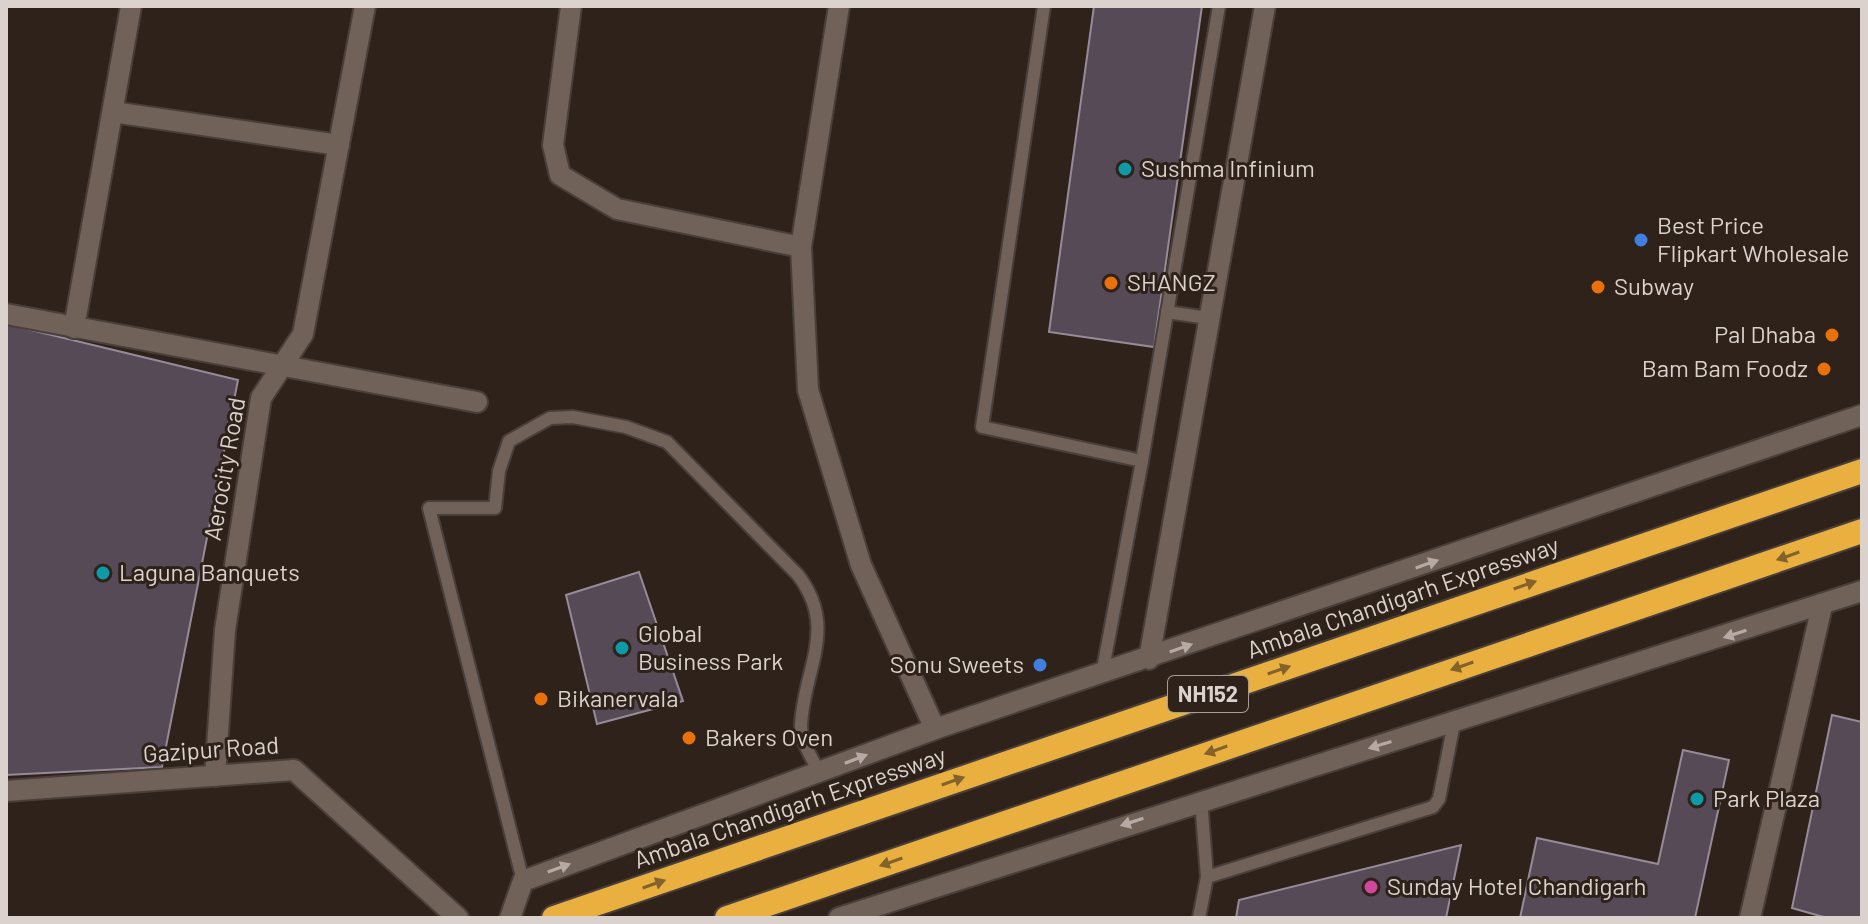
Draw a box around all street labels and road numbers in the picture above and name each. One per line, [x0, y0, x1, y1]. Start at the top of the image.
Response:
street label: Aerocity Road [197, 395, 250, 543]
street label: Ambala Chandigarh Expressway [1243, 529, 1562, 664]
road number: NH152 [1168, 676, 1248, 712]
street label: Gazipur Road [142, 729, 280, 768]
street label: Ambala Chandigarh Expressway [630, 739, 949, 874]

